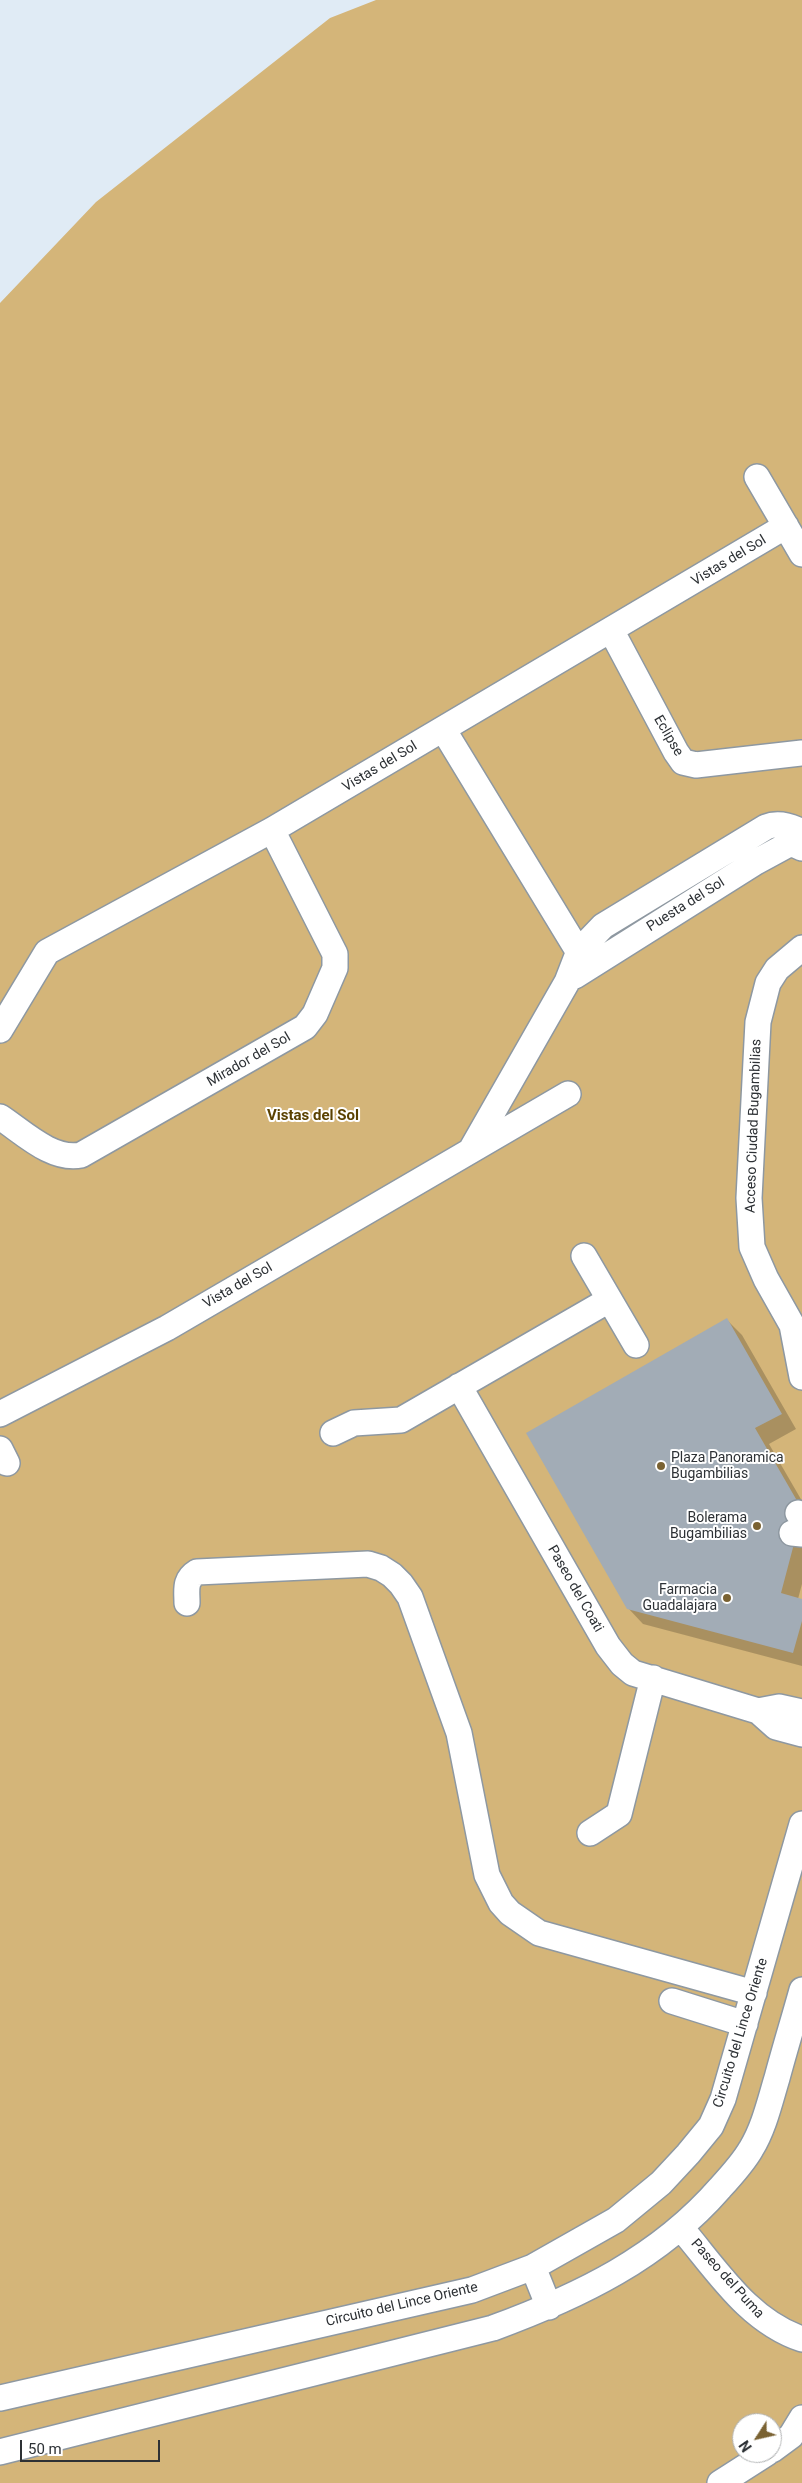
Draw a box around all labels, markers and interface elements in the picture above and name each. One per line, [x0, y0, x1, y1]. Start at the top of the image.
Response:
street label: Vistas del Sol [689, 532, 769, 590]
street label: Eclipse [650, 713, 686, 759]
street label: Vistas del Sol [340, 738, 420, 796]
street label: Puesta del Sol [644, 874, 728, 936]
street label: Mirador del Sol [204, 1029, 294, 1091]
street label: Acceso Ciudad Bugambilias [743, 1039, 765, 1213]
district label: Vistas del Sol [267, 1107, 359, 1125]
street label: Vista del Sol [200, 1259, 276, 1313]
place label: Plaza Panoramica Bugambilias [671, 1450, 784, 1482]
marker: Plaza Panoramica Bugambilias [655, 1460, 667, 1472]
place label: Bolerama Bugambilias [670, 1510, 747, 1542]
marker: Bolerama Bugambilias [751, 1520, 763, 1532]
street label: Paseo del Coati [543, 1543, 607, 1635]
place label: Farmacia Guadalajara [643, 1582, 717, 1614]
marker: Farmacia Guadalajara [721, 1592, 733, 1604]
street label: Circuito del Lince Oriente [710, 1956, 772, 2110]
street label: Paseo del Puma [687, 2236, 767, 2322]
street label: Circuito del Lince Oriente [324, 2279, 480, 2331]
north arrow [732, 2413, 782, 2463]
scale bar [22, 2430, 162, 2462]
text: N [736, 2437, 755, 2455]
text: 50 m [28, 2440, 62, 2458]

